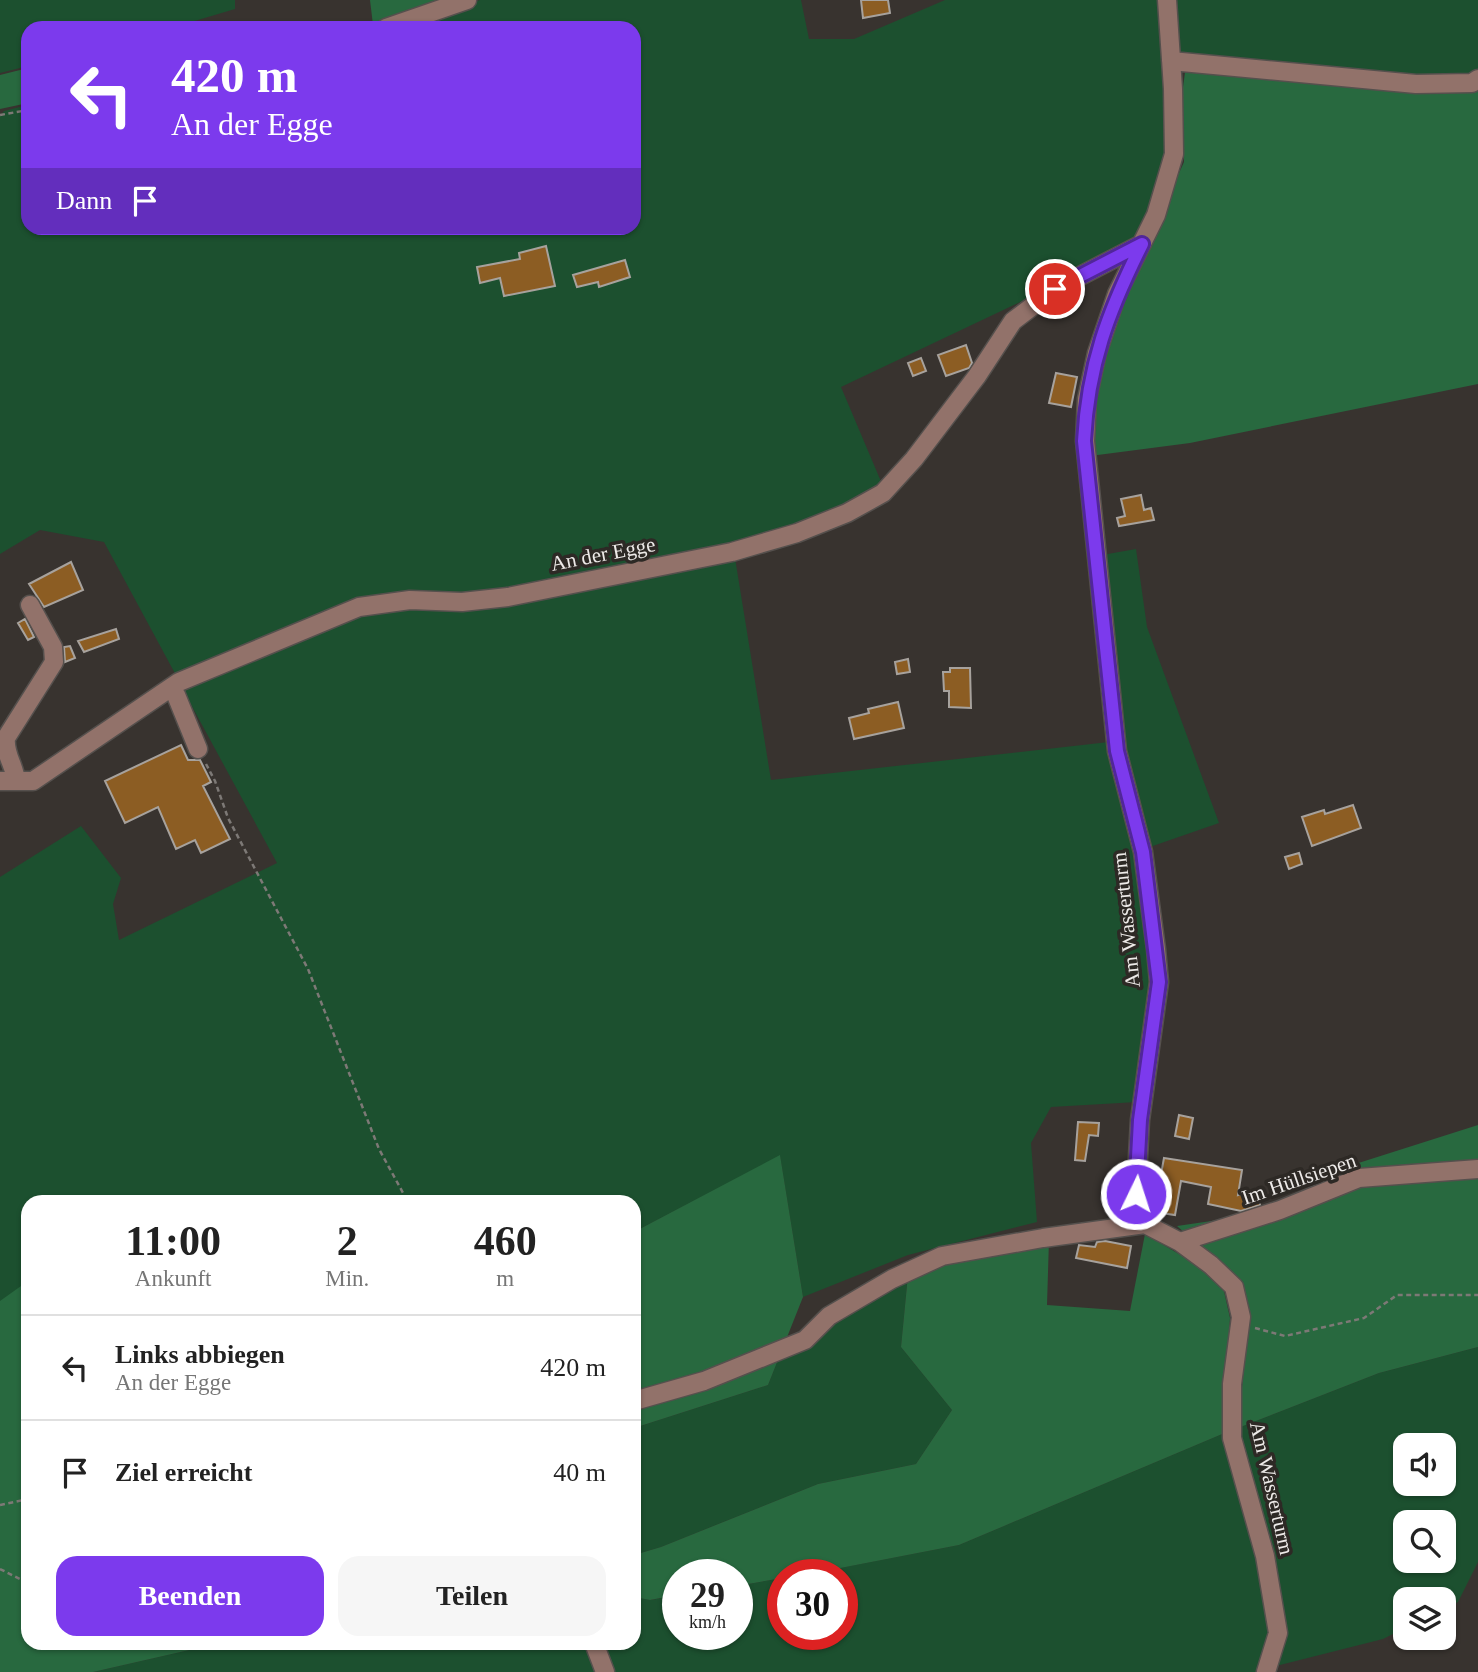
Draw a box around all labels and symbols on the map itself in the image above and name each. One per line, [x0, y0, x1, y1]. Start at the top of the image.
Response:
pin [1025, 259, 1085, 319]
street label: An der Egge [549, 532, 657, 576]
street label: Am Wasserturm [1107, 851, 1145, 989]
street label: Im Hüllsiepen [1239, 1148, 1360, 1210]
position arrow [1099, 1157, 1173, 1231]
street label: Am Wasserturm [1245, 1419, 1299, 1557]
speed limit sign: 30 [767, 1559, 858, 1650]

